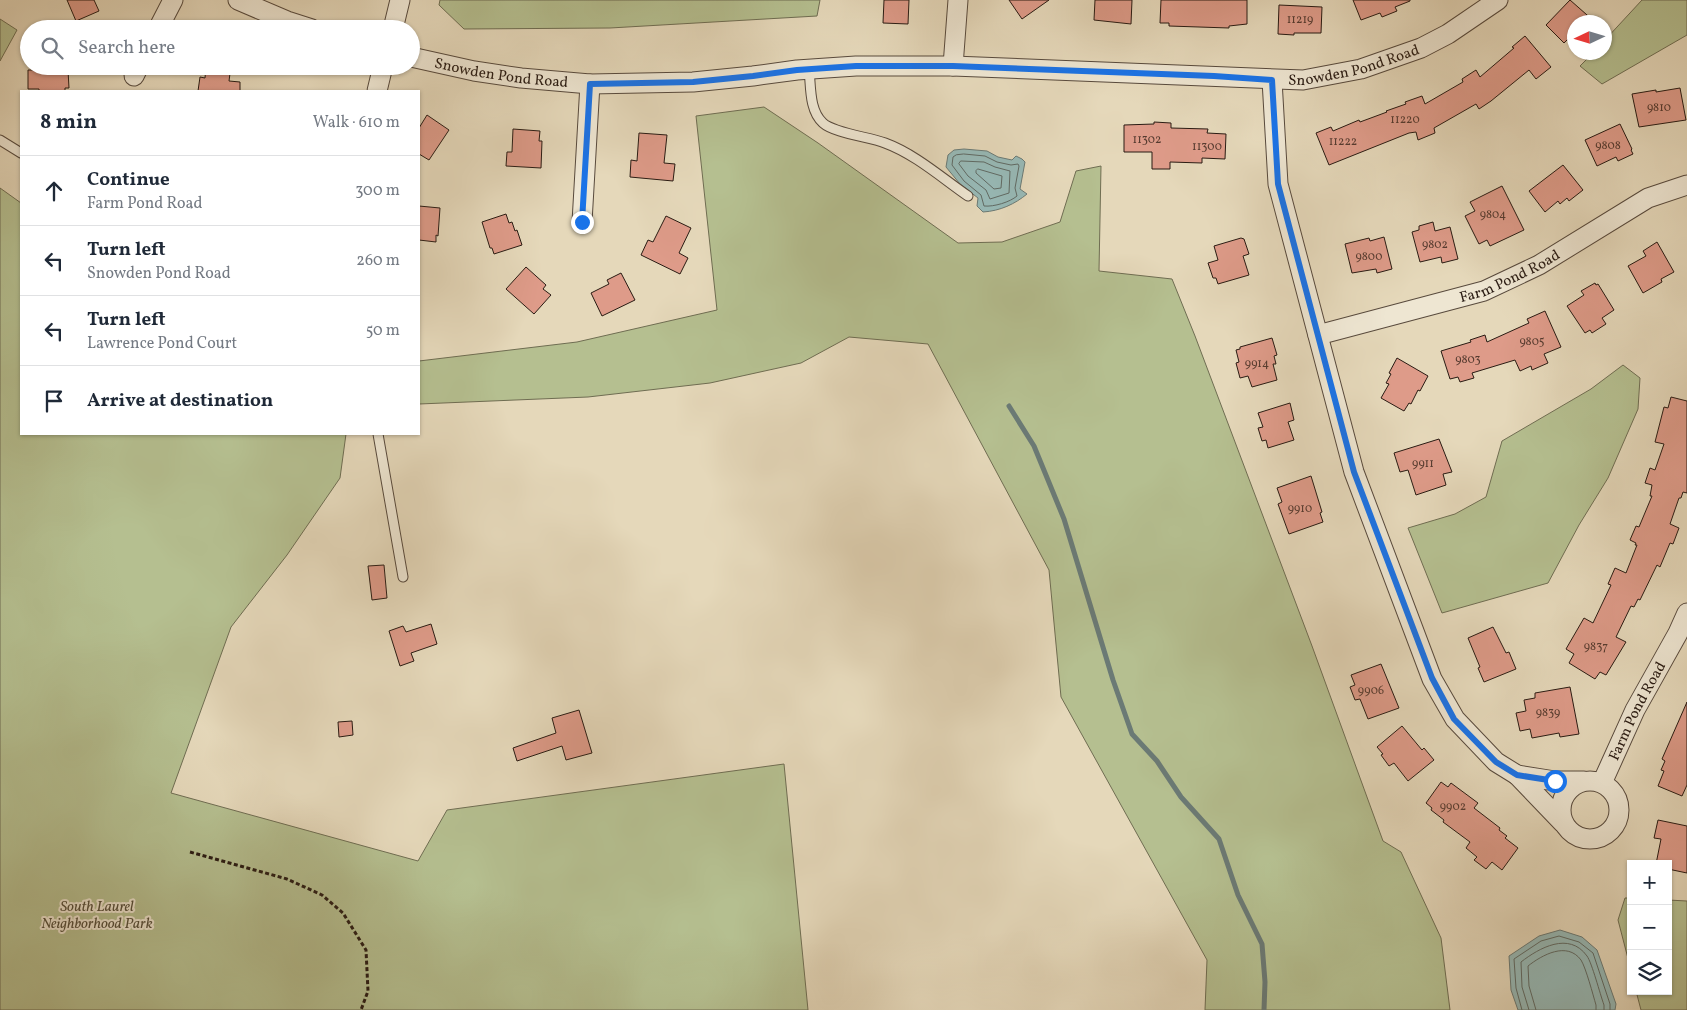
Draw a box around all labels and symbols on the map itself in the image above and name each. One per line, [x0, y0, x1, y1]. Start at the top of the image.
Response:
house number: 11219 [1287, 12, 1313, 28]
north arrow [1567, 15, 1612, 60]
street label: Snowden Pond Road [1288, 40, 1423, 92]
street label: Snowden Pond Road [432, 54, 569, 94]
house number: 9810 [1647, 100, 1671, 116]
house number: 11220 [1390, 112, 1420, 128]
house number: 11302 [1133, 132, 1161, 148]
house number: 11222 [1329, 134, 1357, 150]
house number: 9808 [1595, 138, 1621, 154]
house number: 11300 [1192, 139, 1222, 155]
house number: 9804 [1480, 207, 1506, 223]
route end [571, 211, 594, 234]
house number: 9802 [1422, 237, 1448, 253]
street label: Farm Pond Road [1458, 245, 1565, 309]
house number: 9800 [1356, 249, 1383, 265]
house number: 9805 [1519, 334, 1545, 350]
house number: 9803 [1455, 352, 1481, 368]
house number: 9914 [1245, 356, 1269, 372]
house number: 9911 [1412, 456, 1434, 472]
house number: 9910 [1288, 501, 1312, 517]
house number: 9837 [1584, 639, 1608, 655]
street label: Farm Pond Road [1604, 658, 1672, 764]
house number: 9906 [1358, 683, 1384, 699]
house number: 9839 [1536, 705, 1560, 721]
route start [1544, 770, 1567, 793]
house number: 9902 [1440, 799, 1466, 815]
park label: South Laurel Neighborhood Park [41, 897, 153, 935]

